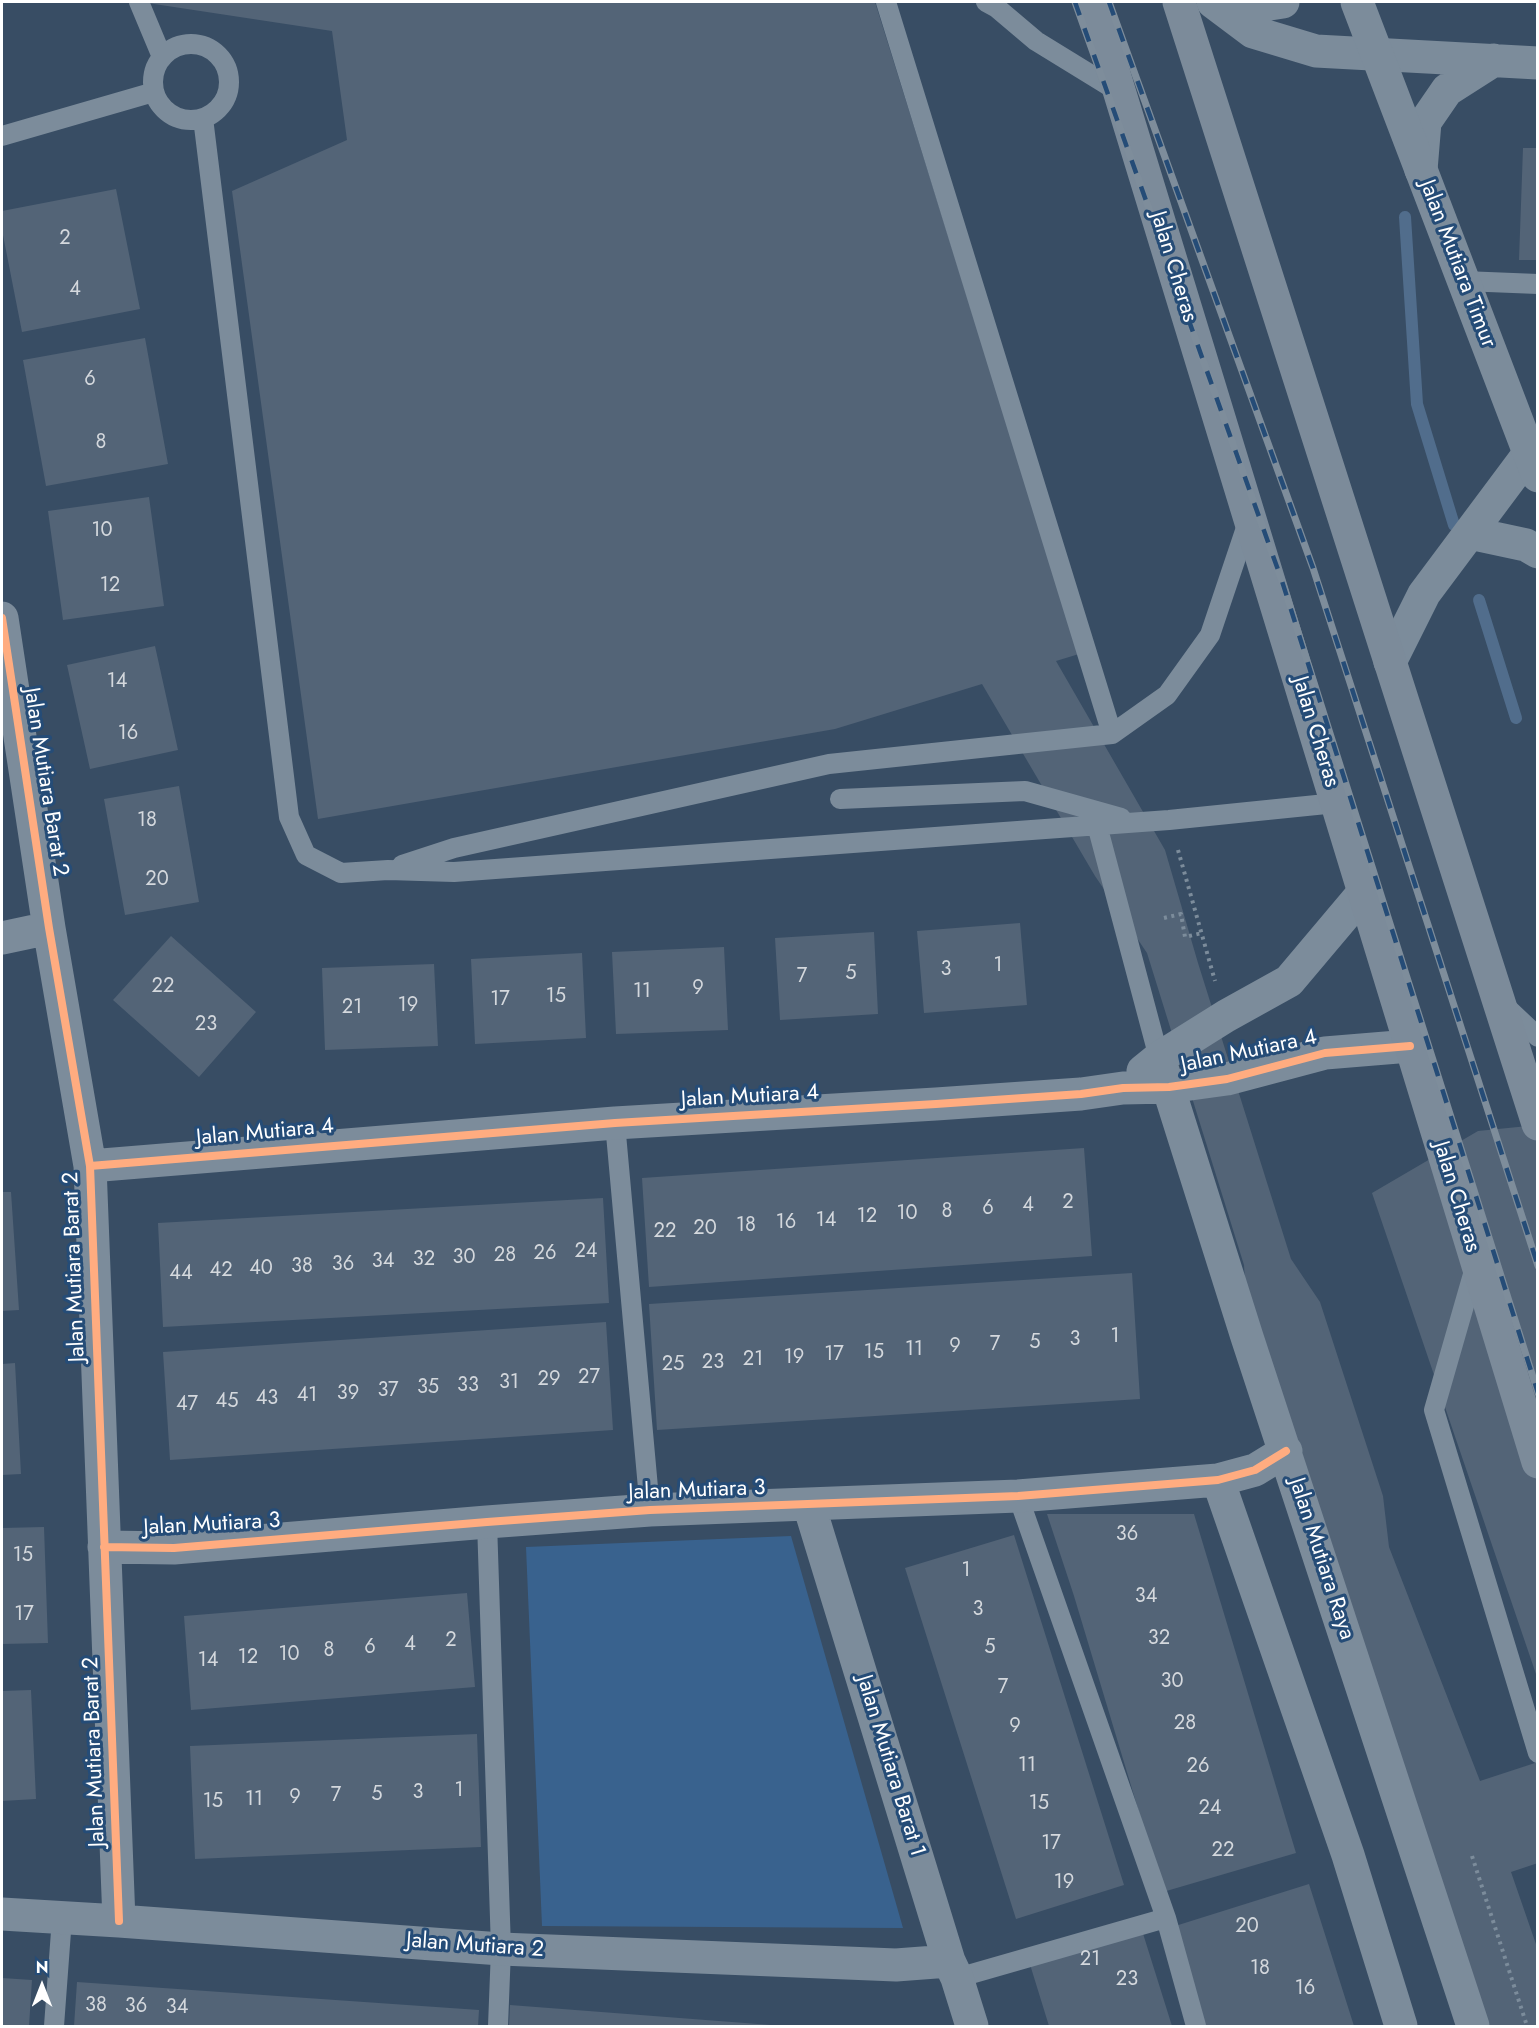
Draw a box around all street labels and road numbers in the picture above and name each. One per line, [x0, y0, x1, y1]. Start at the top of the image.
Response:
street label: Jalan Mutiara Timur [1413, 176, 1501, 352]
street label: Jalan Cheras [1144, 208, 1202, 326]
street label: Jalan Cheras [1286, 673, 1344, 791]
street label: Jalan Mutiara Barat 2 [17, 686, 73, 878]
street label: Jalan Mutiara 4 [1179, 1025, 1319, 1079]
street label: Jalan Mutiara 4 [680, 1080, 820, 1114]
street label: Jalan Mutiara 4 [195, 1114, 335, 1152]
street label: Jalan Cheras [1427, 1138, 1485, 1256]
street label: Jalan Mutiara Barat 2 [58, 1171, 92, 1363]
street label: Jalan Mutiara 3 [628, 1475, 766, 1507]
street label: Jalan Mutiara Raya [1282, 1475, 1360, 1643]
street label: Jalan Mutiara 3 [143, 1508, 281, 1542]
street label: Jalan Mutiara Barat 2 [78, 1656, 112, 1848]
street label: Jalan Mutiara Barat 1 [850, 1672, 930, 1860]
street label: Jalan Mutiara 2 [405, 1928, 545, 1964]

